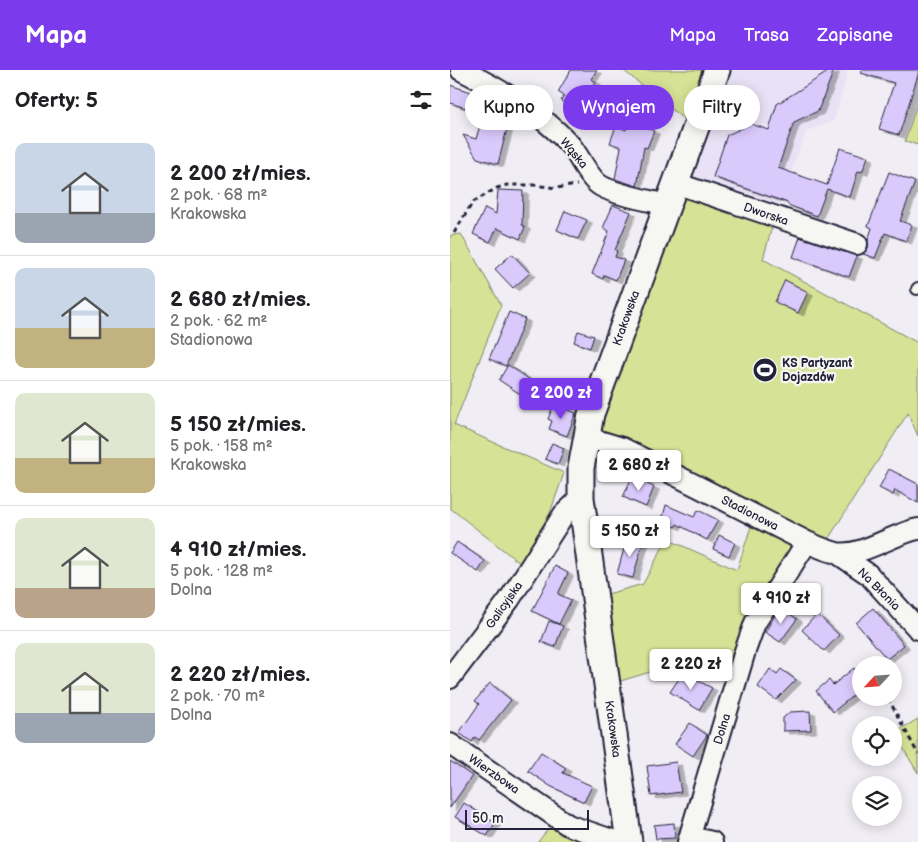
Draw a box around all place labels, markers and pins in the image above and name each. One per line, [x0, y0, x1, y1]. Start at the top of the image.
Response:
place label: KS Partyzant Dojazdów [782, 356, 852, 385]
sports icon: KS Partyzant Dojazdów [752, 357, 778, 383]
pin: 2 200 zł [509, 378, 613, 420]
pin: 2 680 zł [587, 450, 691, 492]
pin: 5 150 zł [578, 516, 682, 558]
pin: 4 910 zł [729, 582, 833, 625]
pin: 2 220 zł [639, 648, 743, 691]

